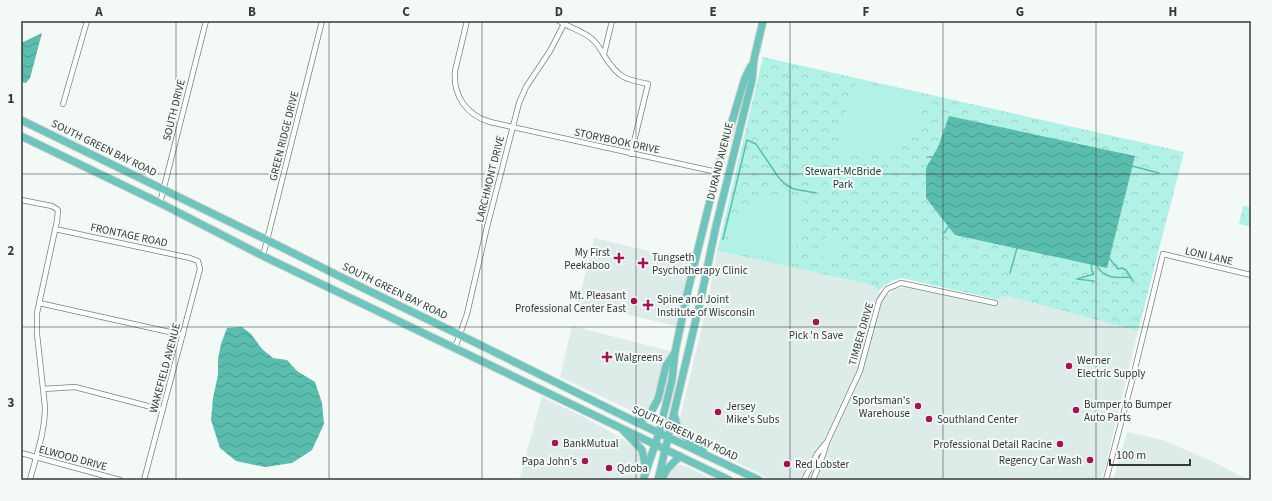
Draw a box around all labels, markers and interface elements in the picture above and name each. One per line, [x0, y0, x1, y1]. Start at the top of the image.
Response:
text: A [94, 3, 103, 21]
text: B [248, 3, 256, 21]
text: C [402, 3, 410, 21]
text: D [555, 3, 563, 21]
text: E [709, 3, 717, 21]
text: F [863, 3, 870, 21]
text: G [1016, 3, 1024, 21]
text: H [1169, 3, 1177, 21]
street label: SOUTH DRIVE [159, 77, 189, 142]
street label: GREEN RIDGE DRIVE [266, 89, 302, 182]
text: 1 [8, 90, 15, 108]
street label: SOUTH GREEN BAY ROAD [49, 116, 159, 180]
street label: DURAND AVENUE [703, 120, 737, 201]
street label: STORYBOOK DRIVE [573, 125, 661, 157]
street label: LARCHMONT DRIVE [472, 134, 508, 224]
park label: Stewart-McBride Park [805, 164, 882, 192]
street label: FRONTAGE ROAD [89, 220, 169, 251]
text: 2 [8, 242, 15, 260]
street label: LONI LANE [1184, 243, 1235, 269]
place label: My First Peekaboo [564, 245, 610, 273]
place label: Tungseth Psychotherapy Clinic [652, 250, 748, 278]
marker: My First Peekaboo [613, 252, 625, 264]
marker: Tungseth Psychotherapy Clinic [637, 257, 649, 269]
street label: SOUTH GREEN BAY ROAD [340, 259, 450, 323]
place label: Mt. Pleasant Professional Center East [515, 288, 626, 316]
place label: Spine and Joint Institute of Wisconsin [657, 292, 755, 320]
marker: Mt. Pleasant Professional Center East [629, 296, 639, 306]
marker: Spine and Joint Institute of Wisconsin [642, 299, 654, 311]
street label: TIMBER DRIVE [845, 301, 877, 367]
marker: Pick 'n Save [811, 317, 821, 327]
street label: WAKEFIELD AVENUE [146, 321, 184, 415]
place label: Pick 'n Save [789, 328, 844, 343]
place label: Walgreens [615, 350, 663, 365]
marker: Walgreens [602, 352, 612, 362]
place label: Werner Electric Supply [1077, 353, 1145, 381]
marker: Werner Electric Supply [1064, 361, 1074, 371]
place label: Sportsman's Warehouse [852, 393, 911, 421]
text: 3 [8, 394, 15, 412]
place label: Bumper to Bumper Auto Parts [1084, 397, 1172, 425]
place label: Jersey Mike's Subs [726, 399, 780, 427]
marker: Sportsman's Warehouse [913, 401, 923, 411]
street label: SOUTH GREEN BAY ROAD [630, 402, 741, 464]
marker: Bumper to Bumper Auto Parts [1071, 405, 1081, 415]
marker: Jersey Mike's Subs [713, 407, 723, 417]
place label: Southland Center [937, 412, 1018, 427]
marker: Southland Center [924, 414, 934, 424]
place label: BankMutual [563, 436, 619, 451]
place label: Professional Detail Racine [933, 437, 1053, 452]
marker: BankMutual [550, 438, 560, 448]
marker: Professional Detail Racine [1055, 439, 1065, 449]
scale bar [1110, 441, 1190, 467]
street label: ELWOOD DRIVE [37, 442, 109, 474]
text: 100 m [1116, 447, 1146, 464]
place label: Regency Car Wash [999, 453, 1082, 468]
place label: Papa John's [522, 454, 577, 469]
marker: Regency Car Wash [1085, 455, 1095, 465]
marker: Papa John's [580, 456, 590, 466]
place label: Red Lobster [795, 457, 850, 472]
marker: Red Lobster [782, 459, 792, 469]
place label: Qdoba [617, 461, 648, 476]
marker: Qdoba [604, 463, 614, 473]

